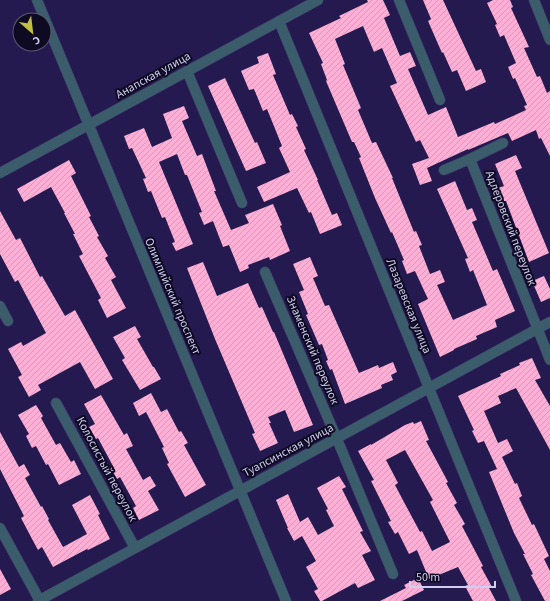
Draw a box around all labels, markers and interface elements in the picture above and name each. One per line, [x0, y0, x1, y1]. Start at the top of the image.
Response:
north arrow [12, 12, 52, 52]
text: С [30, 32, 43, 49]
street label: Анапская улица [113, 48, 194, 103]
street label: Адлеровский переулок [481, 168, 540, 288]
street label: Олимпийский проспект [140, 235, 205, 358]
street label: Лазаревская улица [382, 256, 435, 356]
street label: Знаменский переулок [282, 293, 343, 407]
street label: Колосистый переулок [72, 414, 141, 525]
street label: Туапсинская улица [240, 419, 337, 482]
scale bar [410, 563, 495, 589]
text: 50 m [416, 569, 440, 586]

